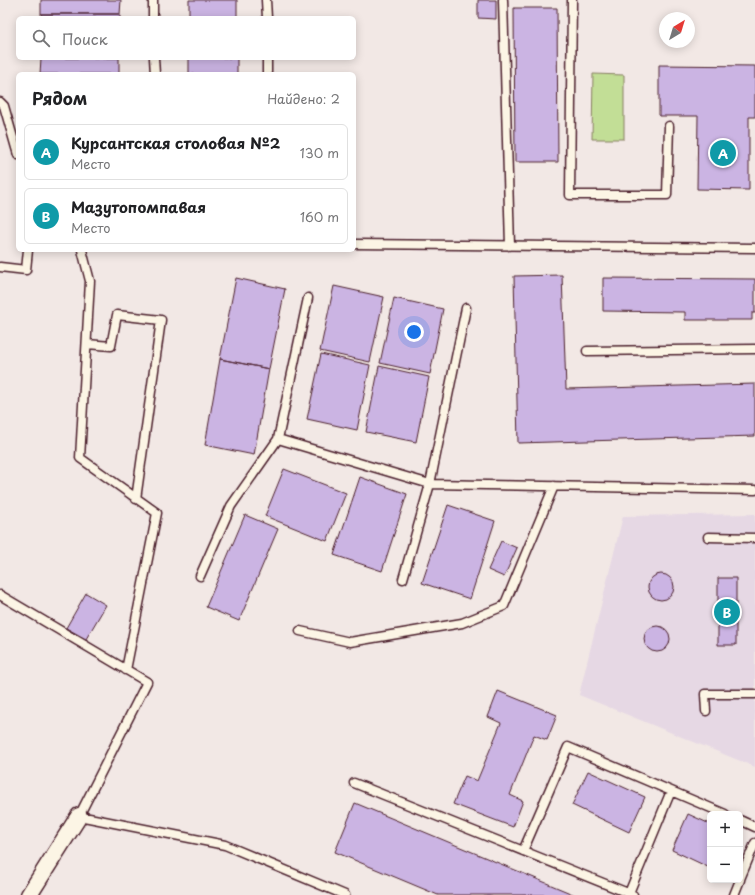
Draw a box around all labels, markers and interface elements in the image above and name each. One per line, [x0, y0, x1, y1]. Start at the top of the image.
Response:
north arrow [659, 12, 695, 48]
search box [16, 16, 356, 60]
icon: search [30, 27, 52, 49]
text: Поиск [62, 27, 108, 50]
text: Рядом [32, 85, 87, 111]
text: Найдено: 2 [267, 89, 340, 108]
text: Курсантская столовая №2 [71, 131, 280, 154]
pin: A [710, 138, 736, 168]
text: A [41, 143, 51, 162]
text: 130 m [300, 143, 339, 162]
text: Место [71, 154, 111, 173]
text: Мазутопомпавая [71, 195, 206, 218]
text: B [42, 207, 50, 226]
text: 160 m [300, 207, 339, 226]
text: Место [71, 218, 111, 237]
your location [404, 322, 424, 342]
pin: B [714, 597, 740, 627]
map controls [707, 811, 743, 883]
button: + [707, 811, 743, 847]
button: − [707, 847, 743, 883]

